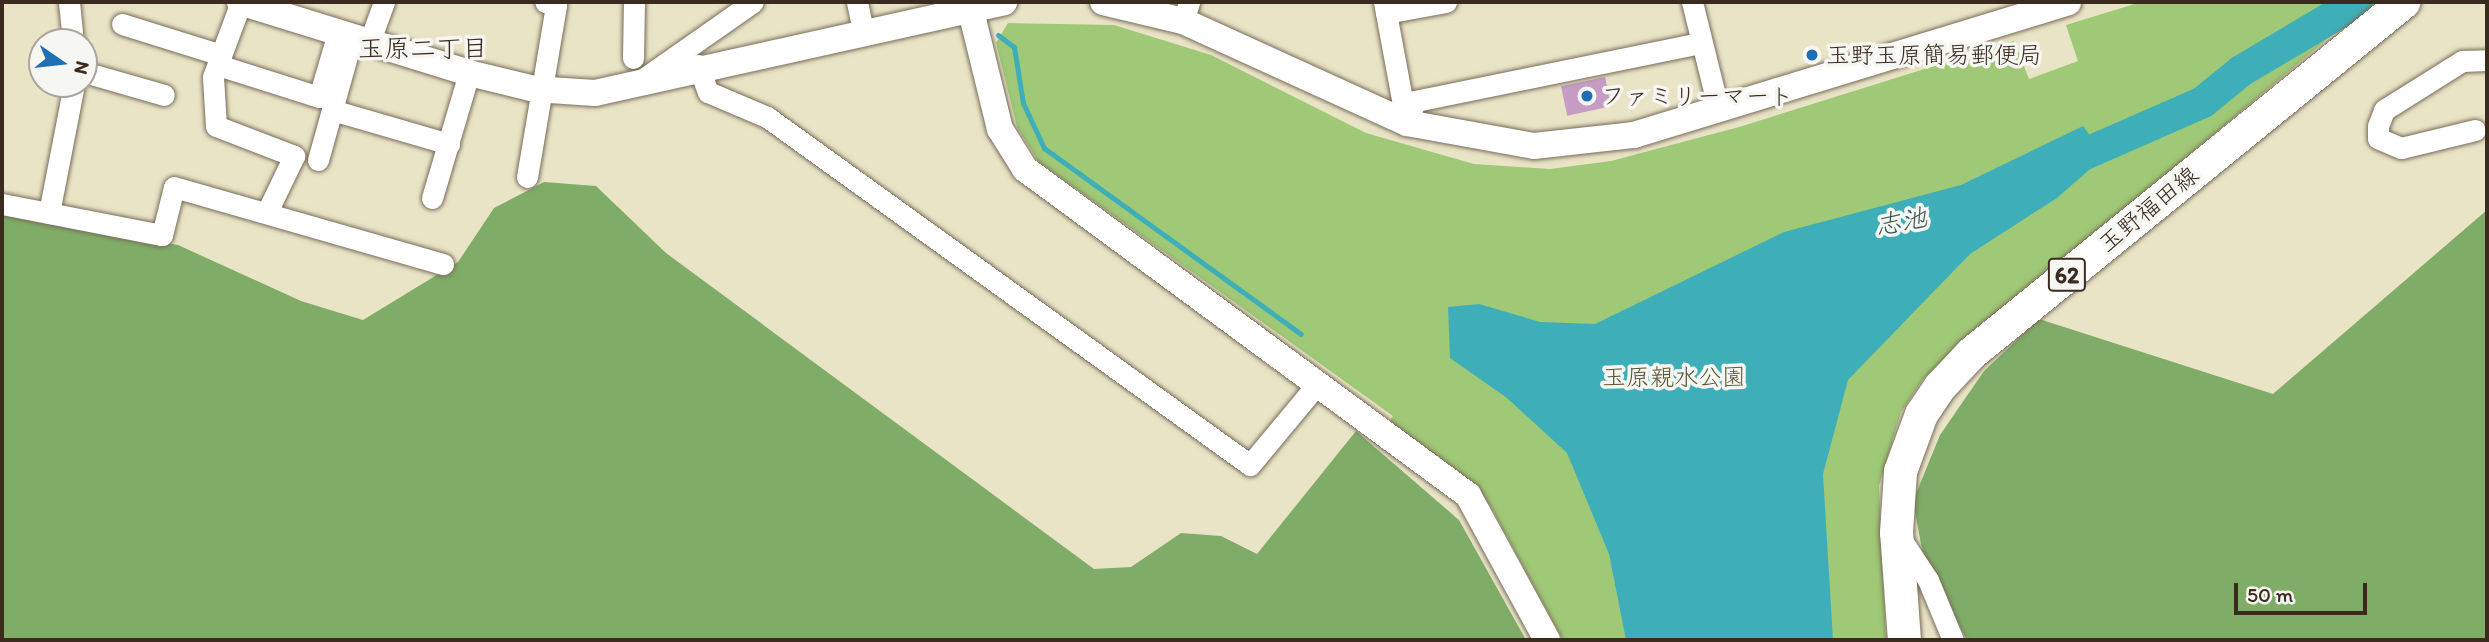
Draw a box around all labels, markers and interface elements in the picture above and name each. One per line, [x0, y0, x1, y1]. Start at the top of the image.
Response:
north arrow [28, 28, 98, 98]
district label: 玉原二丁目 [358, 33, 488, 65]
place label: 玉野玉原簡易郵便局 [1826, 41, 2042, 69]
marker: 玉野玉原簡易郵便局 [1804, 47, 1820, 63]
text: N [69, 59, 95, 77]
place label: ファミリーマート [1601, 82, 1793, 110]
marker: ファミリーマート [1579, 88, 1595, 104]
street label: 玉野福田線 [2092, 160, 2204, 258]
water label: 志池 [1873, 202, 1929, 242]
road number: 62 [2048, 256, 2086, 294]
park label: 玉原親水公園 [1602, 363, 1746, 391]
scale bar [2237, 568, 2370, 612]
text: 50 m [2247, 582, 2293, 607]

